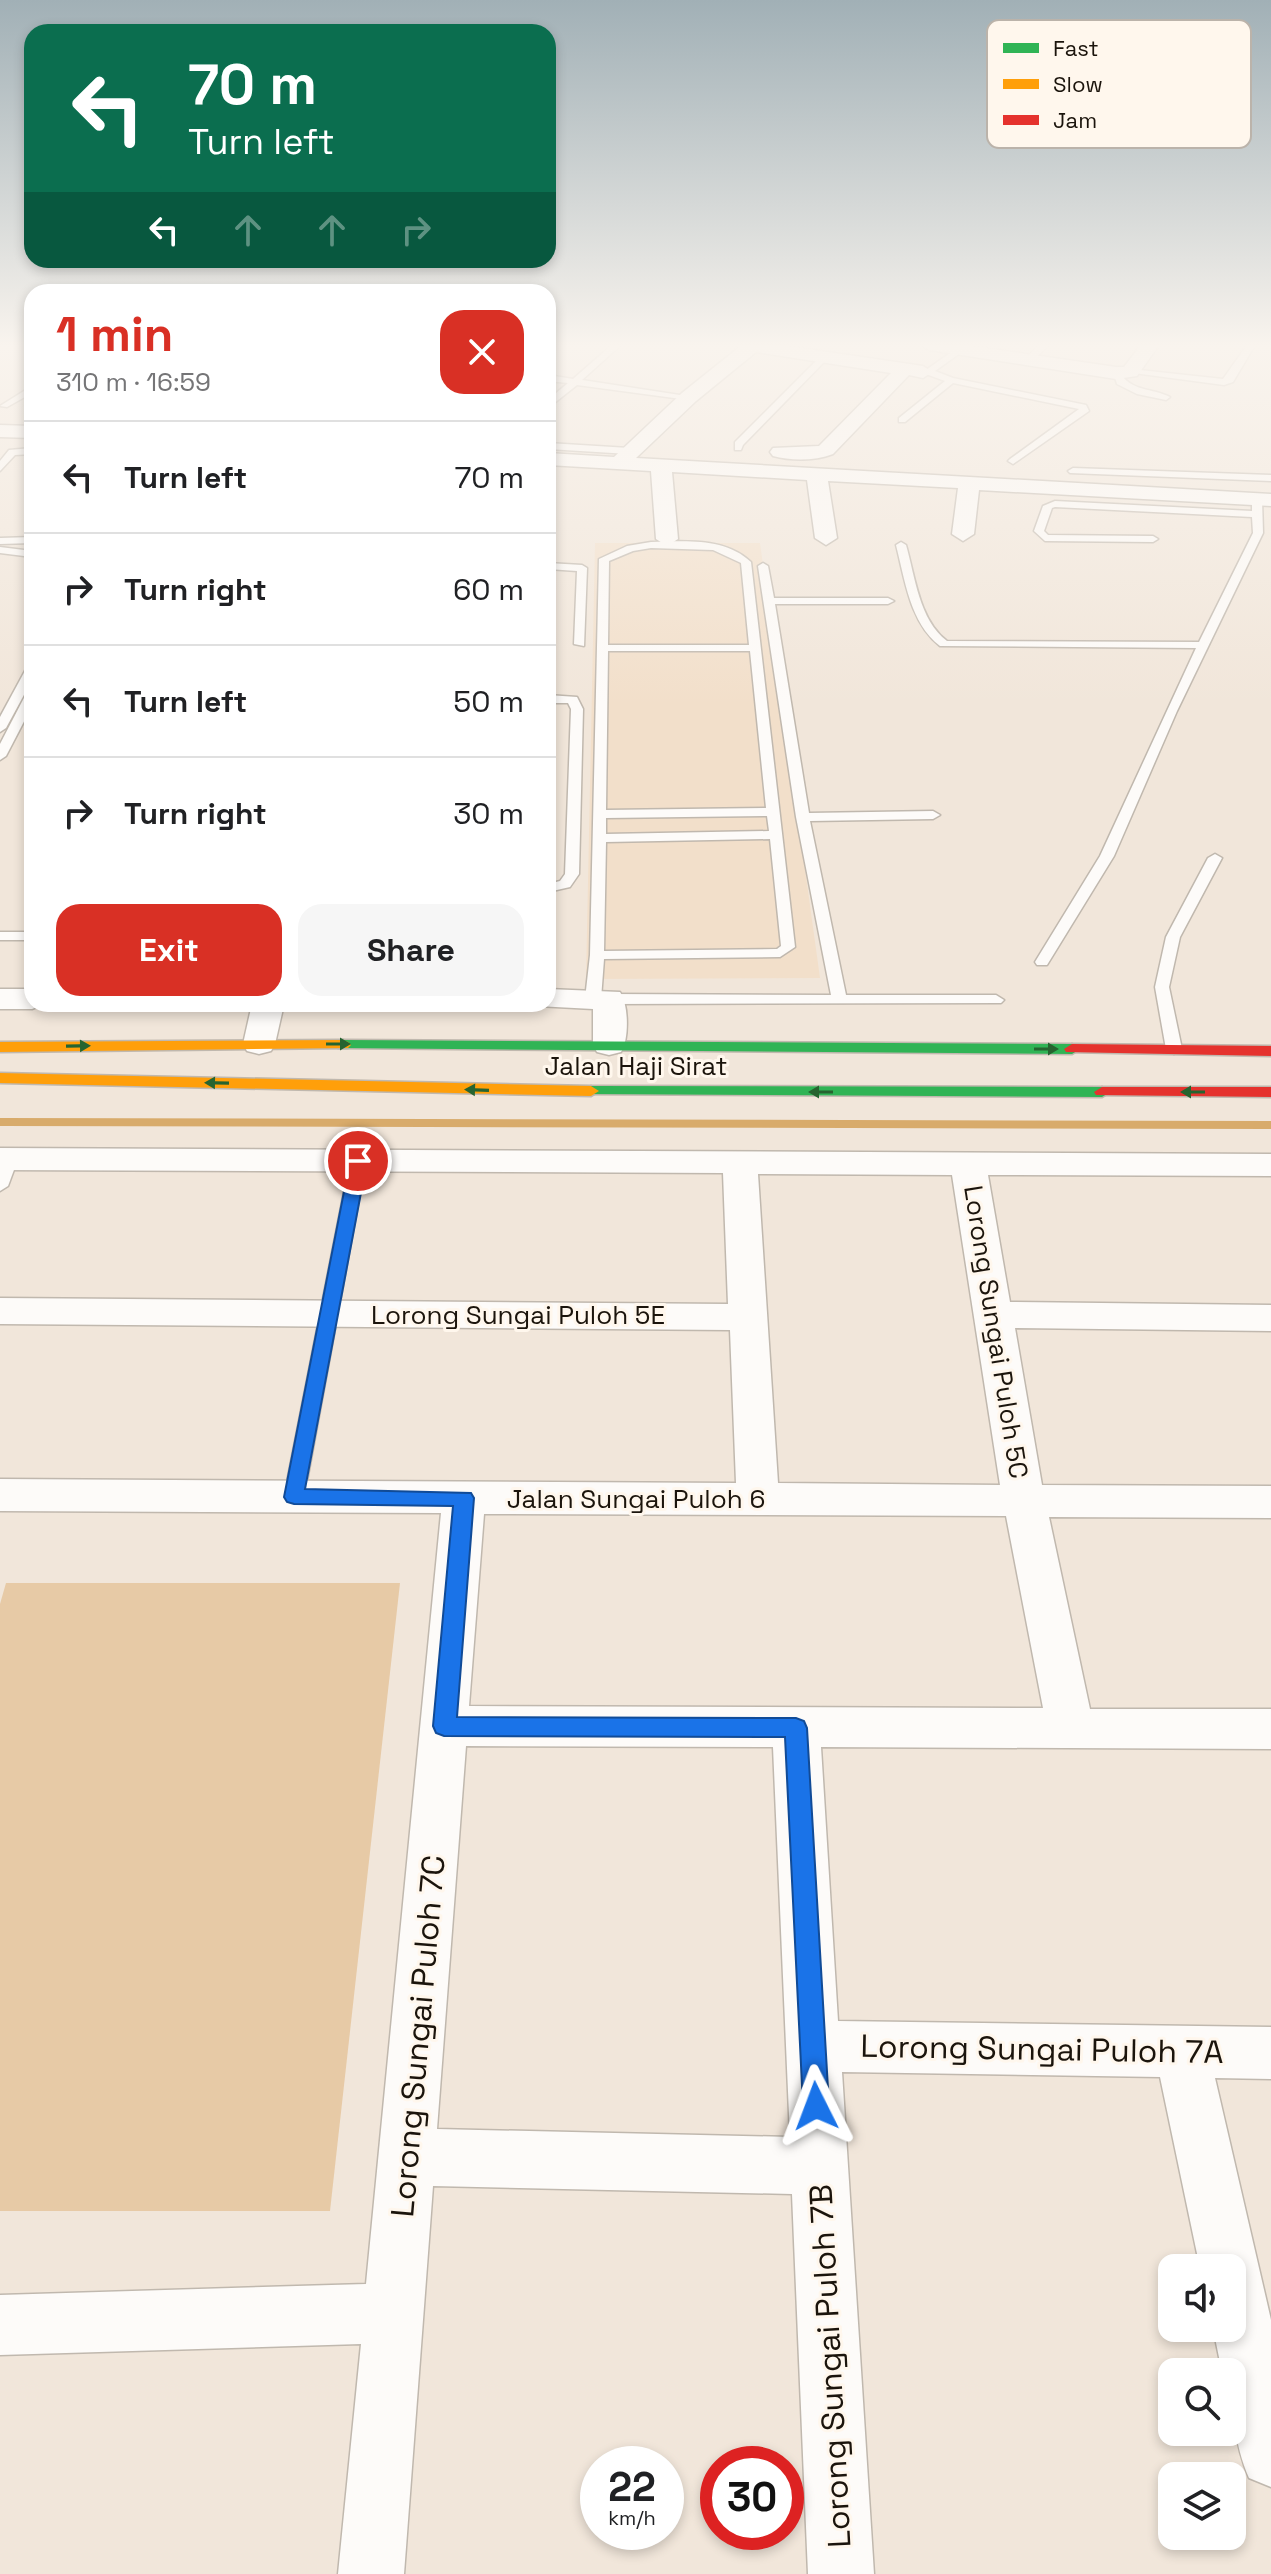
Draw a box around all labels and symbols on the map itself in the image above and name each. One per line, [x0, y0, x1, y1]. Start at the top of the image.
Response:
legend [987, 20, 1251, 148]
text: Fast [1053, 34, 1099, 62]
text: Slow [1053, 70, 1103, 98]
text: Jam [1053, 106, 1097, 134]
one-way arrow [326, 1038, 351, 1050]
one-way arrow [66, 1040, 91, 1052]
one-way arrow [1034, 1043, 1059, 1055]
street label: Jalan Haji Sirat [545, 1049, 727, 1083]
one-way arrow [204, 1076, 229, 1089]
one-way arrow [464, 1083, 489, 1096]
one-way arrow [808, 1086, 833, 1098]
one-way arrow [1180, 1086, 1205, 1098]
pin [324, 1127, 392, 1195]
street label: Lorong Sungai Puloh 5C [956, 1183, 1036, 1481]
street label: Lorong Sungai Puloh 5E [371, 1298, 665, 1332]
street label: Jalan Sungai Puloh 6 [507, 1482, 765, 1516]
street label: Lorong Sungai Puloh 7C [382, 1853, 454, 2219]
street label: Lorong Sungai Puloh 7A [860, 2026, 1224, 2072]
position arrow [774, 2064, 858, 2148]
street label: Lorong Sungai Puloh 7B [801, 2183, 859, 2549]
speed limit sign: 30 [700, 2446, 804, 2550]

